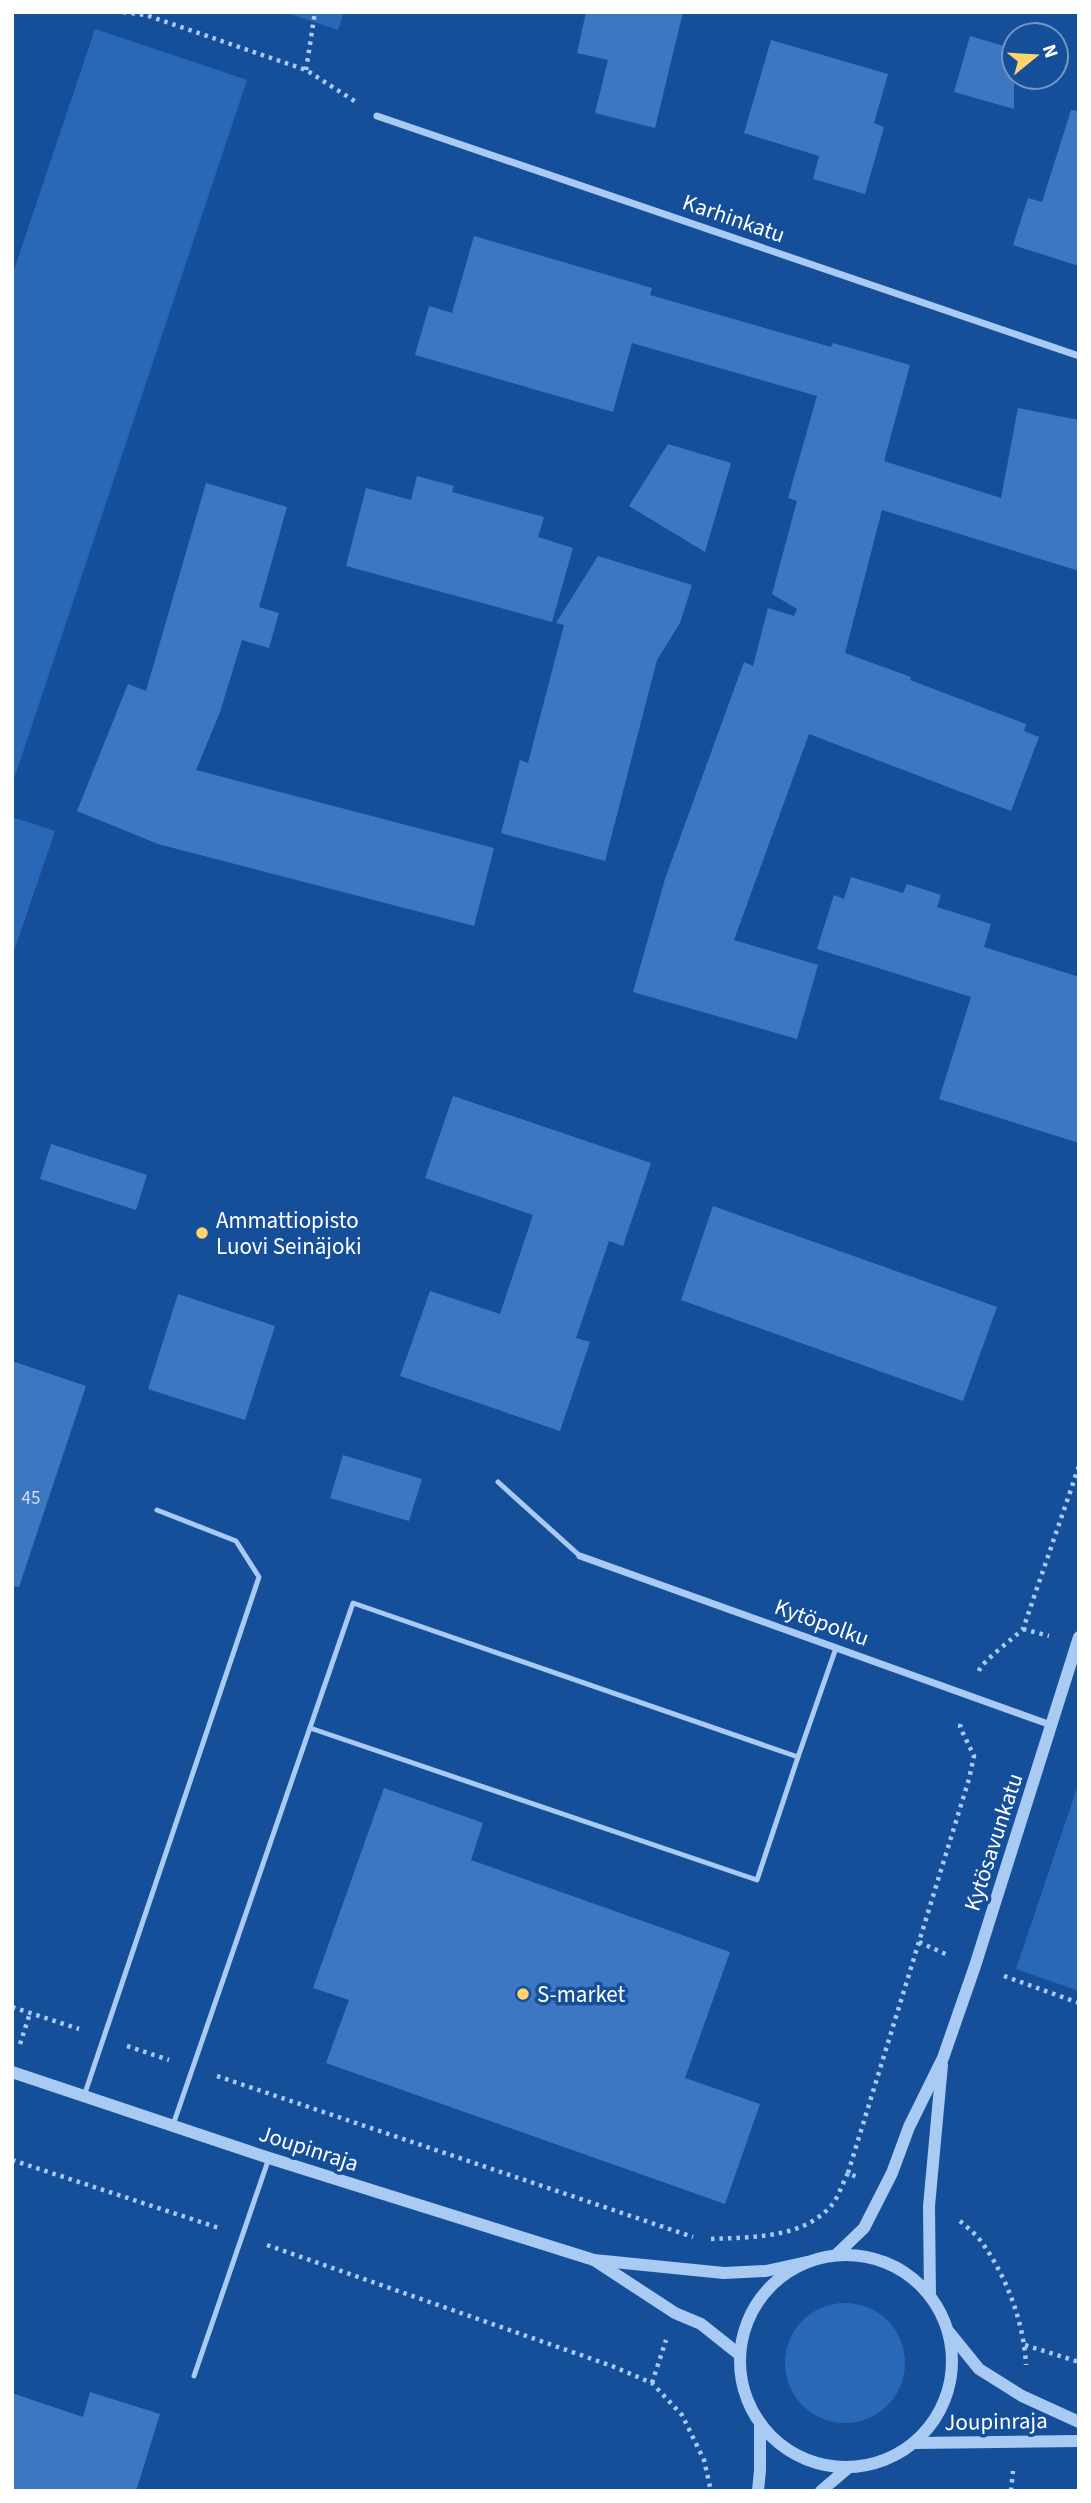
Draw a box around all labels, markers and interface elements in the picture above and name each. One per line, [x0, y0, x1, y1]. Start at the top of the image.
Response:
north arrow [1000, 21, 1070, 91]
text: N [1035, 41, 1065, 61]
street label: Karhinkatu [678, 186, 789, 251]
place label: Ammattiopisto Luovi Seinäjoki [216, 1204, 362, 1263]
marker: Ammattiopisto Luovi Seinäjoki [194, 1225, 210, 1241]
house number: 45 [22, 1485, 40, 1512]
street label: Kytöpolku [770, 1590, 874, 1655]
street label: Kytösavunkatu [956, 1769, 1031, 1915]
place label: S-market [537, 1978, 626, 2011]
marker: S-market [515, 1986, 531, 2002]
street label: Joupinraja [255, 2117, 363, 2180]
street label: Joupinraja [944, 2404, 1048, 2439]

